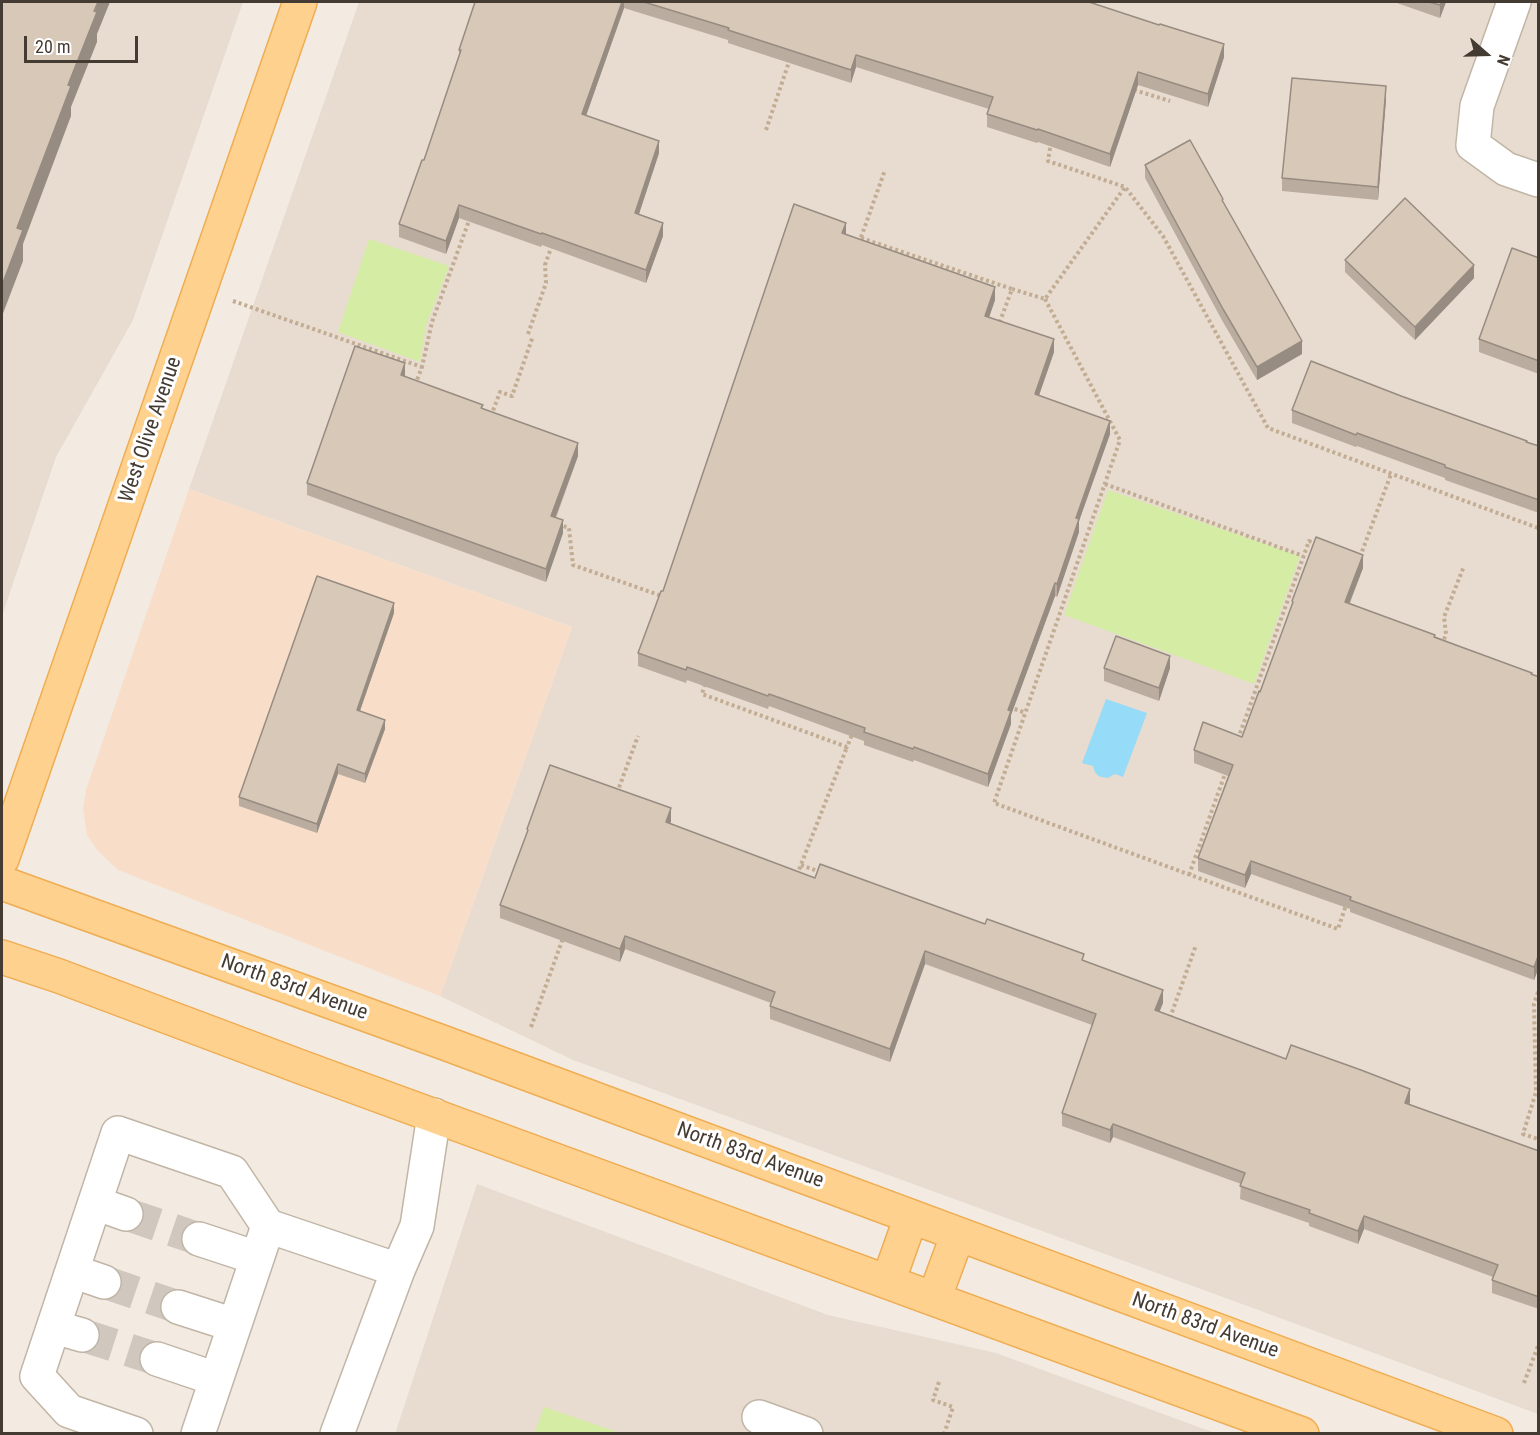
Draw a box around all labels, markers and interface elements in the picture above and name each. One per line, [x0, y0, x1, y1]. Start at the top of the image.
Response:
scale bar [27, 24, 141, 62]
north arrow [1456, 24, 1516, 84]
text: 20 m [35, 36, 70, 57]
text: N [1493, 52, 1514, 68]
street label: West Olive Avenue [114, 354, 188, 506]
street label: North 83rd Avenue [217, 950, 371, 1026]
street label: North 83rd Avenue [673, 1118, 827, 1194]
street label: North 83rd Avenue [1128, 1288, 1282, 1364]

